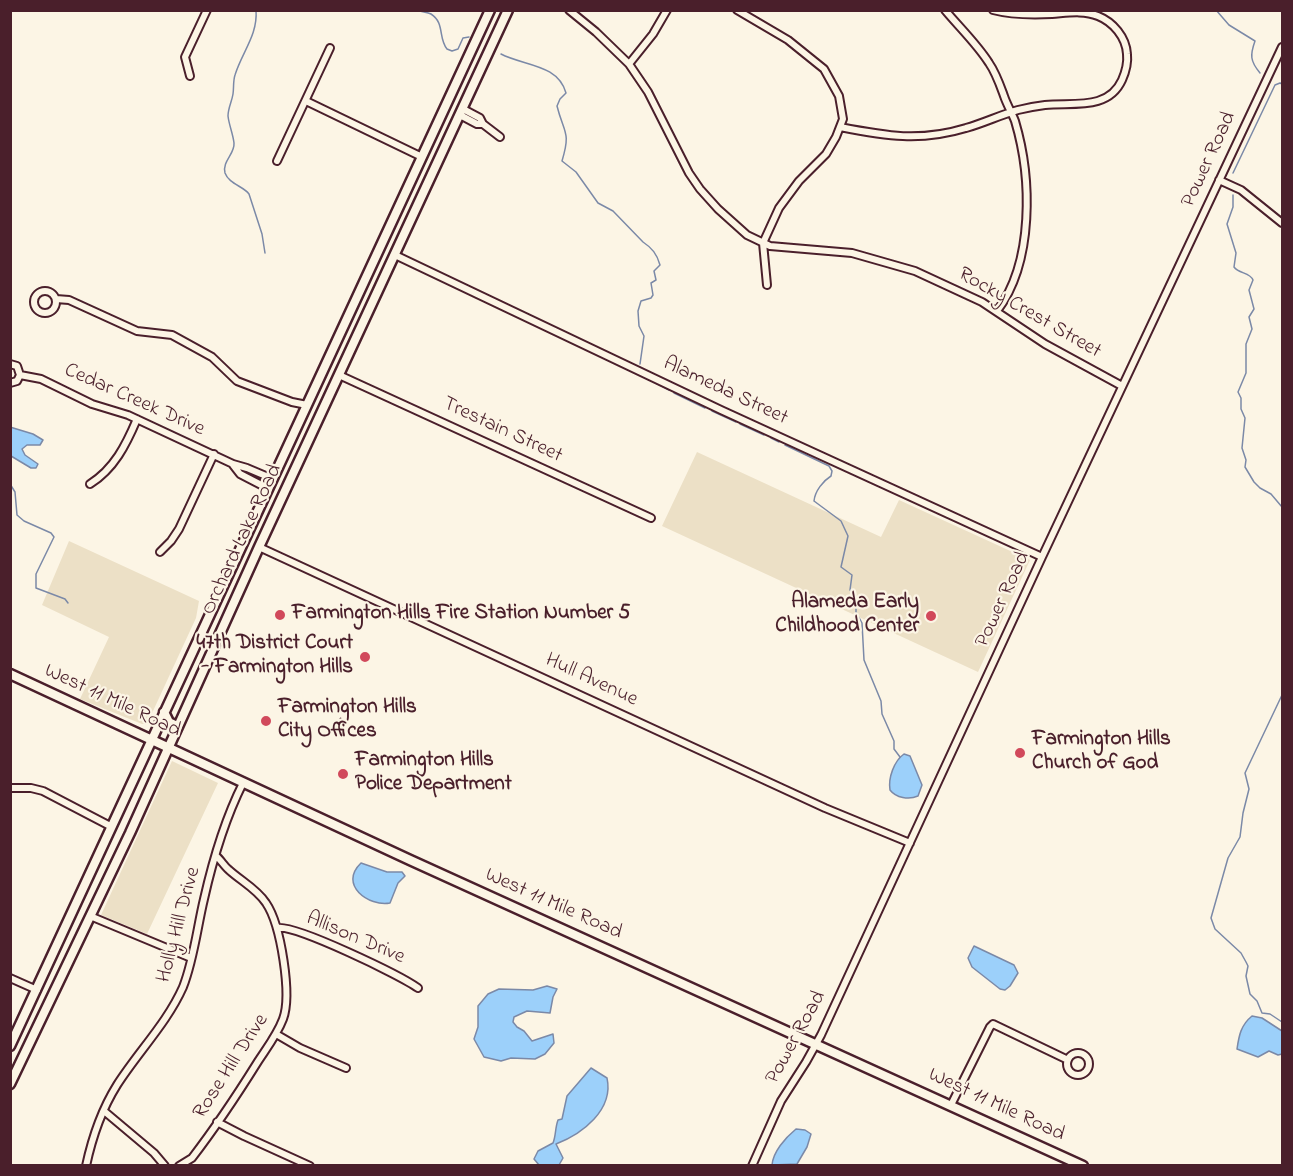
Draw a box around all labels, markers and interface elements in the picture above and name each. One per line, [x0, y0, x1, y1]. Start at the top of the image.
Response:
street label: Power Road [1177, 108, 1243, 212]
street label: Rocky Crest Street [953, 263, 1105, 365]
street label: Alameda Street [659, 352, 791, 432]
street label: Cedar Creek Drive [60, 359, 208, 443]
street label: Trestain Street [438, 392, 566, 470]
street label: Orchard Lake Road [197, 461, 289, 619]
street label: Power Road [971, 548, 1037, 652]
place label: Alameda Early Childhood Center [775, 591, 919, 641]
place label: Farmington Hills Fire Station Number 5 [292, 602, 630, 628]
marker: Farmington Hills Fire Station Number 5 [273, 608, 287, 622]
marker: Alameda Early Childhood Center [924, 609, 938, 623]
place label: 47th District Court - Farmington Hills [197, 632, 353, 682]
street label: Hull Avenue [541, 649, 641, 713]
marker: 47th District Court - Farmington Hills [358, 650, 372, 664]
street label: West 11 Mile Road [40, 659, 184, 745]
place label: Farmington Hills City Offices [278, 696, 417, 746]
marker: Farmington Hills City Offices [259, 714, 273, 728]
place label: Farmington Hills Church of God [1032, 728, 1171, 778]
marker: Farmington Hills Church of God [1013, 746, 1027, 760]
place label: Farmington Hills Police Department [355, 749, 512, 799]
marker: Farmington Hills Police Department [336, 767, 350, 781]
street label: West 11 Mile Road [480, 863, 626, 947]
street label: Holly Hill Drive [152, 864, 208, 986]
street label: Allison Drive [302, 907, 408, 971]
street label: Power Road [761, 987, 833, 1089]
street label: Rose Hill Drive [189, 1010, 275, 1124]
street label: West 11 Mile Road [924, 1063, 1068, 1149]

